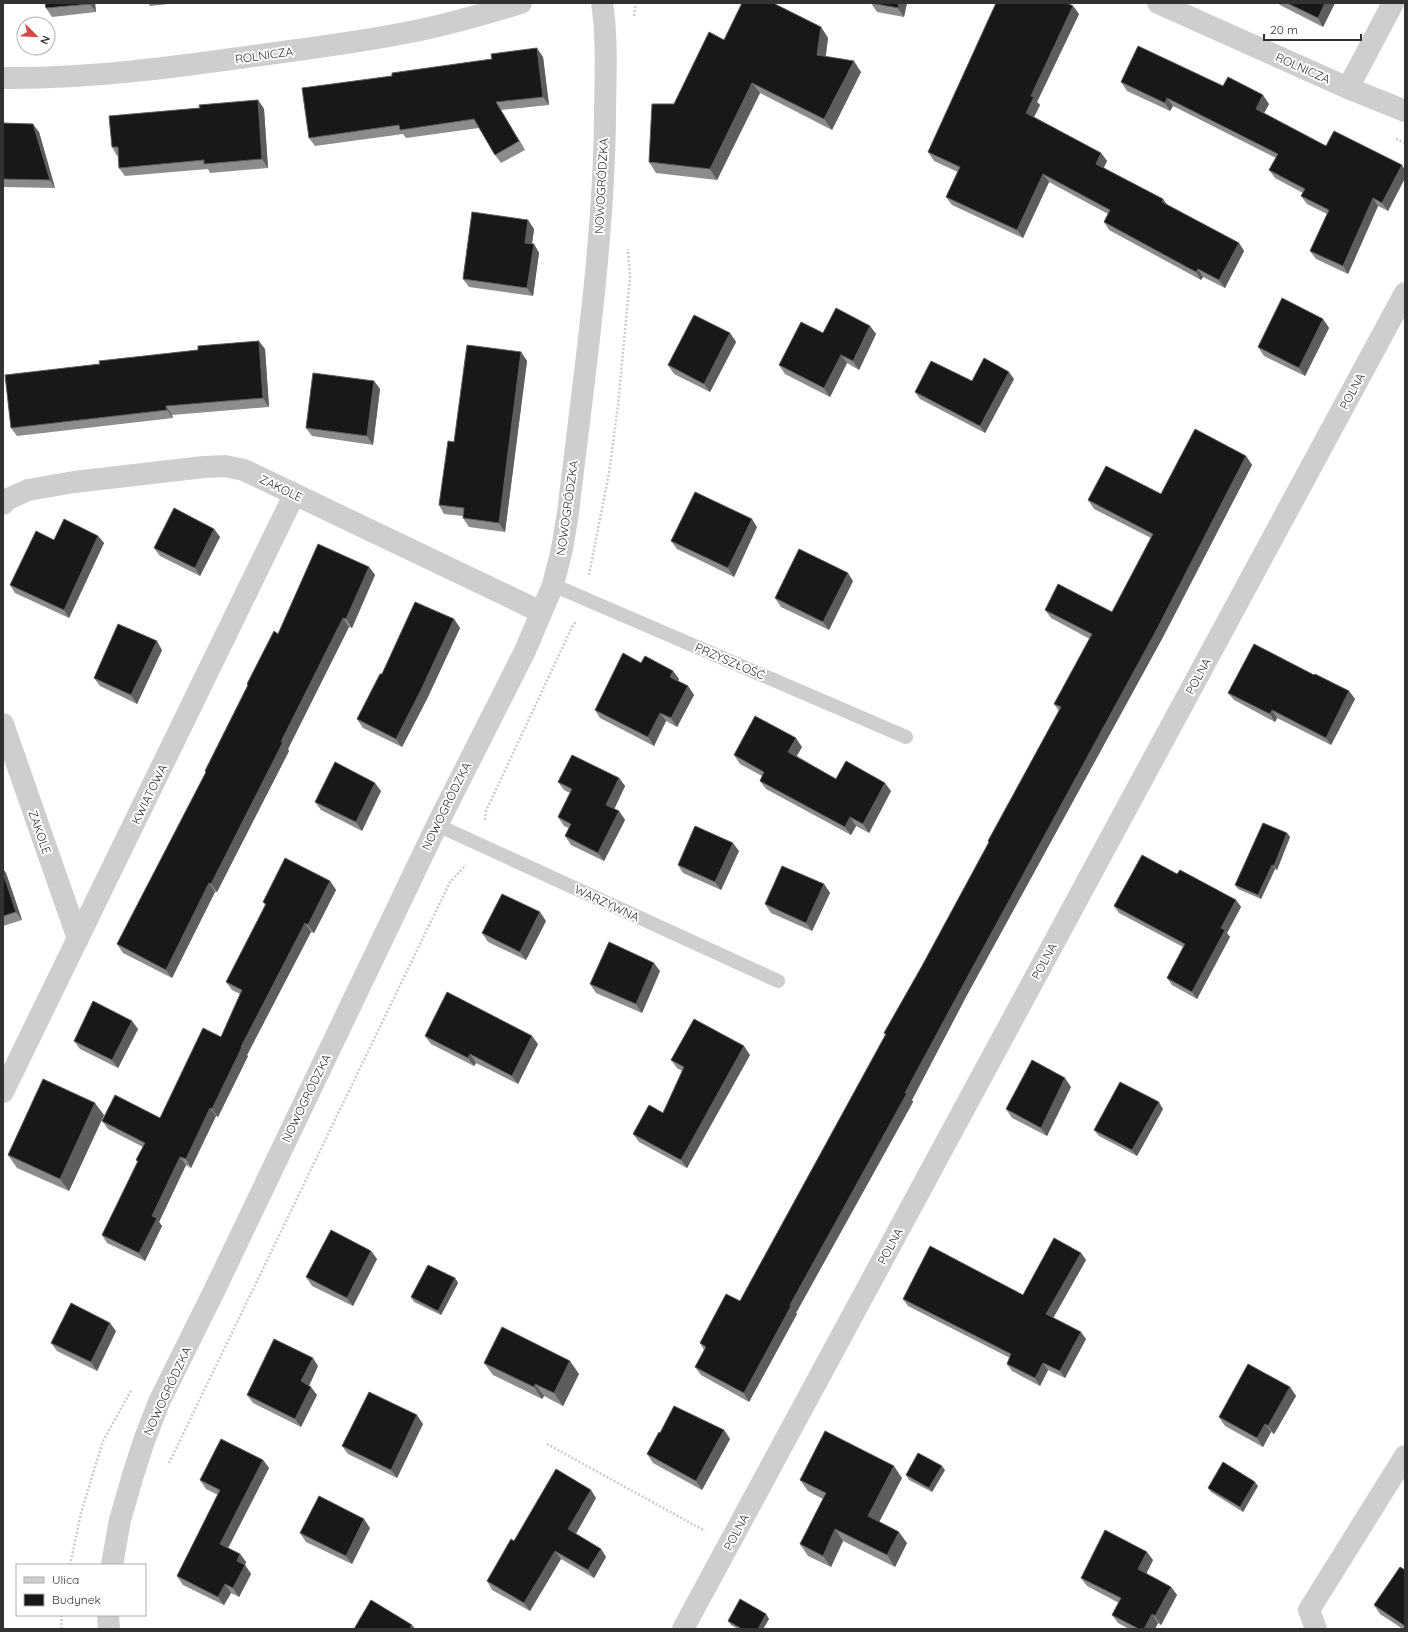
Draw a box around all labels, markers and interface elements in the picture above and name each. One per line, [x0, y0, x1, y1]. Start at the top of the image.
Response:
north arrow [16, 16, 56, 56]
scale bar [1264, 16, 1361, 42]
text: 20 m [1270, 22, 1298, 37]
text: N [37, 34, 53, 47]
street label: ROLNICZA [234, 43, 294, 67]
street label: ROLNICZA [1273, 49, 1333, 87]
street label: NOWOGRÓDZKA [591, 137, 611, 234]
street label: POLNA [1336, 370, 1368, 412]
street label: NOWOGRÓDZKA [553, 459, 581, 557]
street label: ZAKOLE [257, 471, 305, 505]
street label: PRZYSZŁOŚĆ [693, 640, 767, 683]
street label: POLNA [1182, 655, 1214, 697]
street label: NOWOGRÓDZKA [418, 759, 474, 853]
street label: KWIATOWA [128, 761, 170, 827]
street label: ZAKOLE [25, 808, 55, 856]
street label: WARZYWNA [572, 881, 642, 925]
street label: POLNA [1028, 940, 1060, 982]
street label: NOWOGRÓDZKA [278, 1051, 334, 1145]
street label: POLNA [874, 1225, 906, 1267]
street label: NOWOGRÓDZKA [140, 1344, 194, 1438]
street label: POLNA [720, 1511, 752, 1553]
legend [16, 1564, 146, 1616]
text: Ulica [52, 1572, 79, 1587]
text: Budynek [52, 1592, 101, 1607]

